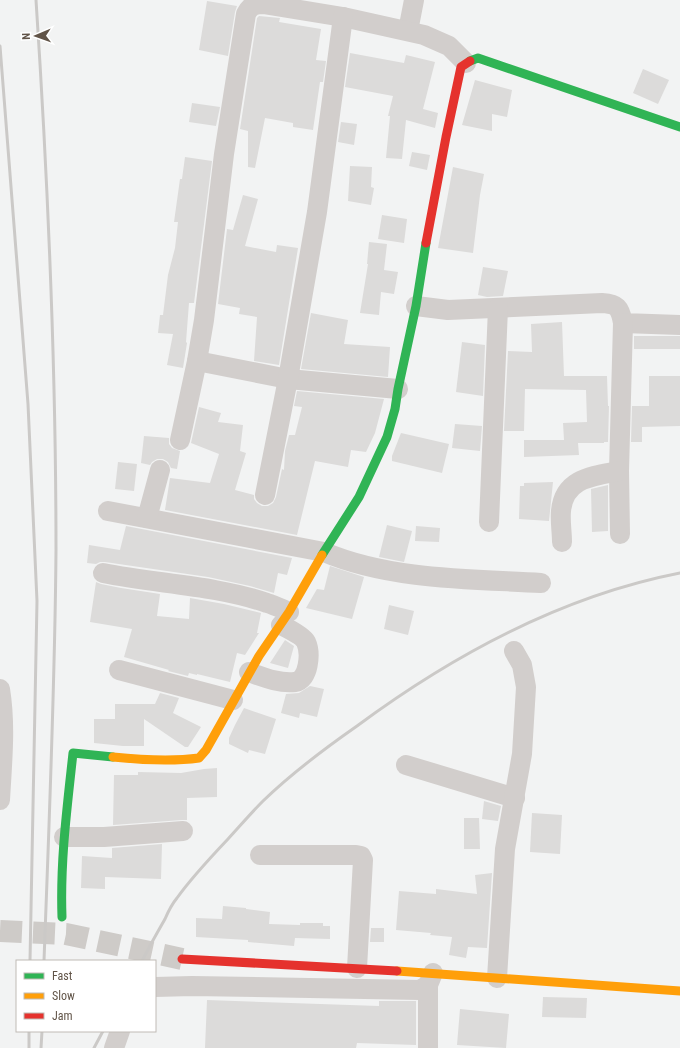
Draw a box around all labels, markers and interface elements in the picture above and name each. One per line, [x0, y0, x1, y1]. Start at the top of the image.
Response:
north arrow [16, 16, 56, 56]
text: N [20, 32, 33, 40]
legend [16, 960, 156, 1032]
text: Fast [52, 969, 73, 983]
text: Slow [52, 989, 75, 1003]
text: Jam [52, 1009, 73, 1023]

